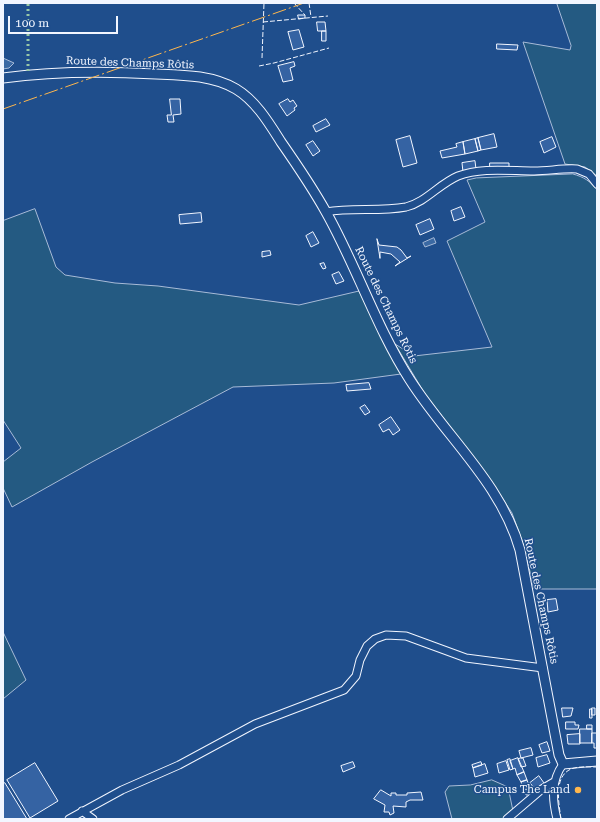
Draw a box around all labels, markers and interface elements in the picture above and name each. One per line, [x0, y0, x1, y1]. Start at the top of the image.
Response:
scale bar [10, 8, 120, 34]
text: 100 m [15, 16, 49, 30]
street label: Route des Champs Rôtis [66, 54, 194, 72]
street label: Route des Champs Rôtis [352, 244, 420, 366]
street label: Route des Champs Rôtis [521, 537, 561, 665]
place label: Campus The Land [474, 783, 570, 797]
marker: Campus The Land [573, 785, 583, 795]

